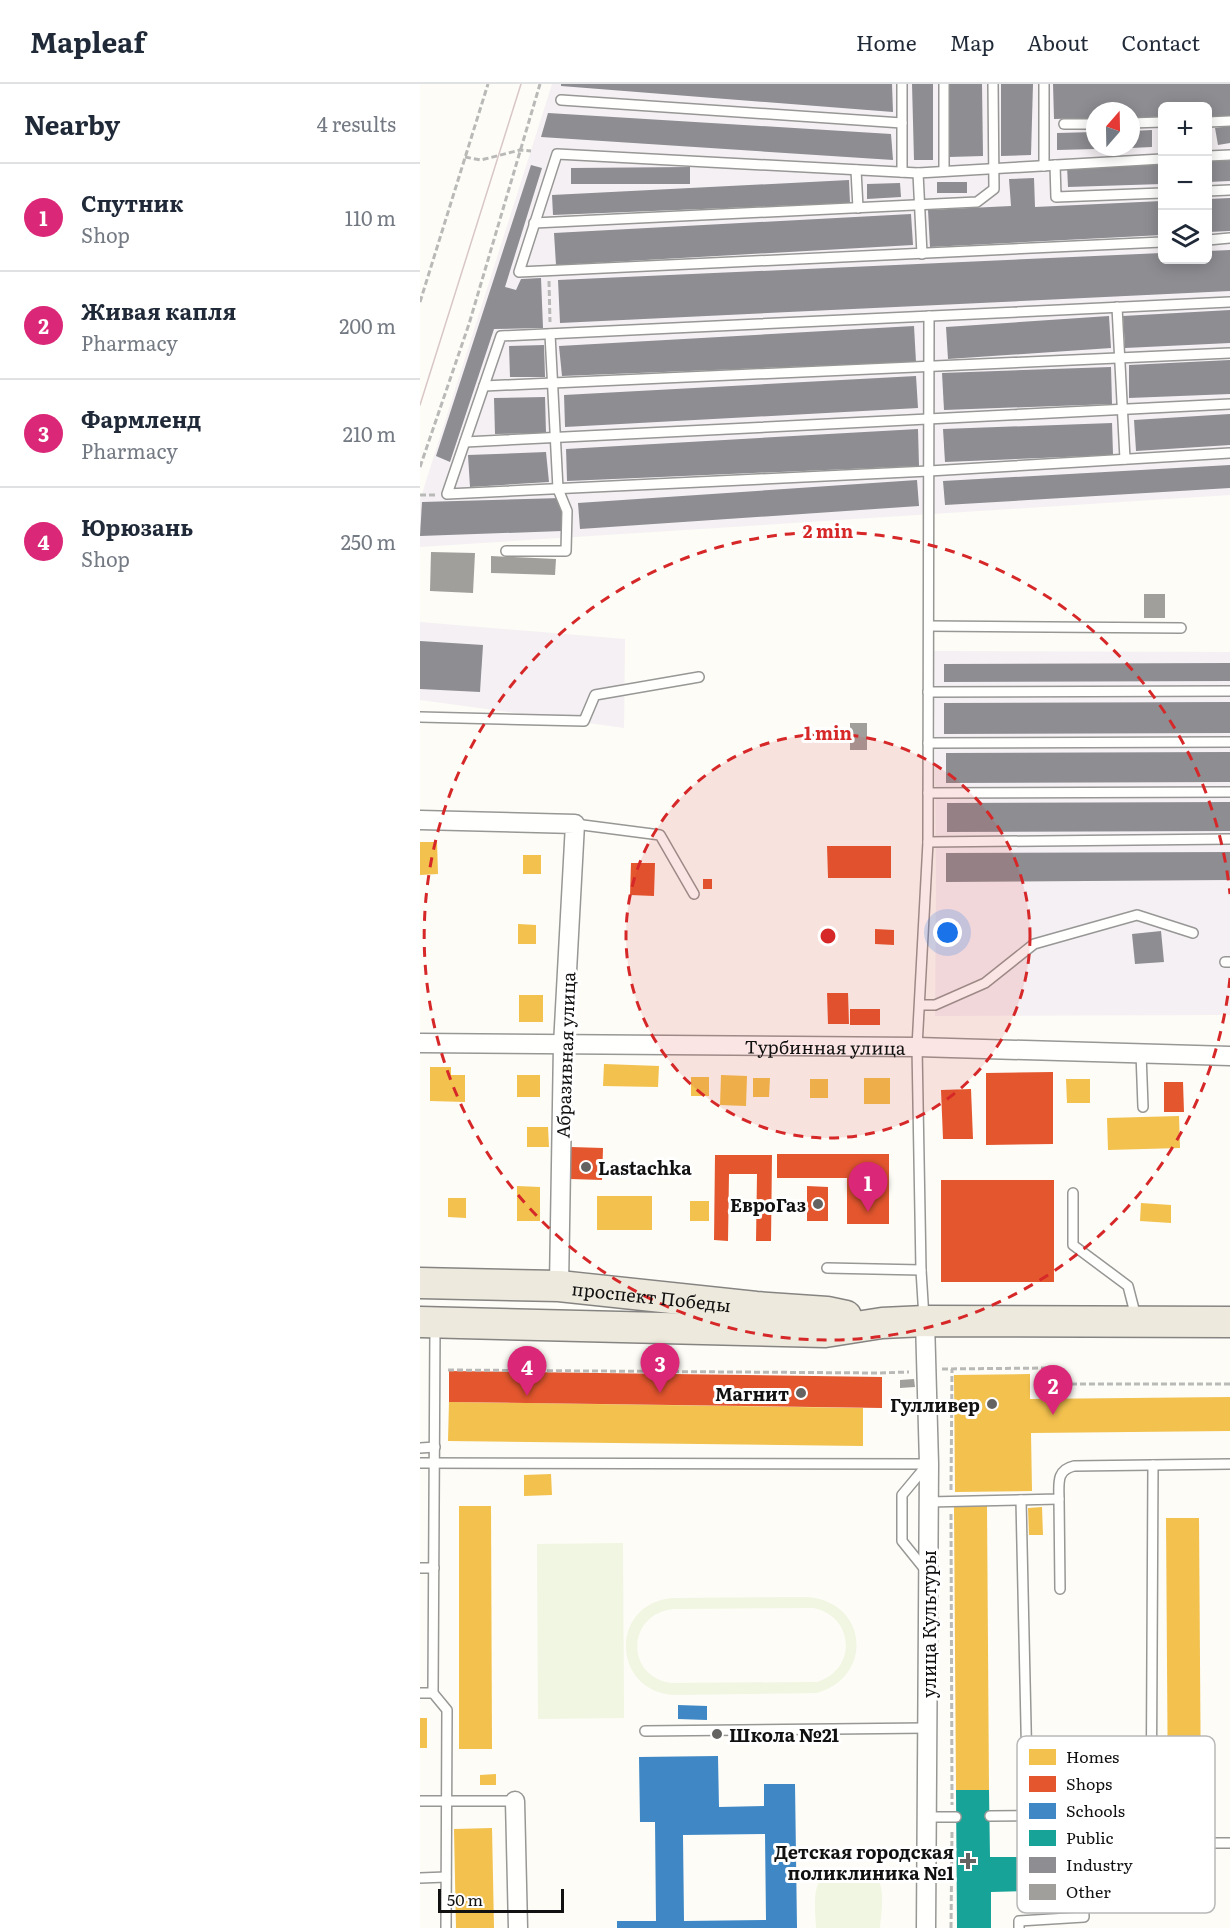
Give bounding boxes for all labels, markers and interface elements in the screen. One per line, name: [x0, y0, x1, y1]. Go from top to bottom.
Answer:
text: Mapleaf: [30, 20, 145, 62]
text: Home: [856, 26, 917, 57]
text: Map: [950, 26, 994, 57]
text: About: [1027, 26, 1089, 57]
text: Contact: [1122, 26, 1200, 57]
north arrow: [1086, 102, 1140, 156]
map controls: [1158, 102, 1212, 264]
button: +: [1158, 102, 1212, 156]
text: Nearby: [24, 104, 120, 143]
text: 4 results: [317, 108, 396, 138]
button: −: [1158, 156, 1212, 210]
text: Спутник: [81, 186, 183, 219]
text: 1: [39, 202, 48, 232]
text: 110 m: [345, 202, 396, 232]
button: layers: [1158, 210, 1212, 264]
text: Shop: [81, 219, 130, 249]
text: Живая капля: [81, 294, 236, 327]
text: 2: [38, 310, 49, 340]
text: 200 m: [339, 310, 396, 340]
text: Pharmacy: [81, 327, 178, 357]
text: Фармленд: [81, 402, 201, 435]
text: 3: [38, 418, 49, 448]
text: 210 m: [343, 418, 396, 448]
text: Pharmacy: [81, 435, 178, 465]
text: Юрюзань: [81, 510, 193, 543]
text: 2 min: [803, 517, 854, 544]
text: 4: [37, 526, 50, 556]
text: 250 m: [341, 526, 396, 556]
text: Shop: [81, 543, 130, 573]
text: 1 min: [804, 719, 853, 746]
your location: [933, 918, 962, 947]
centre of rings: [818, 926, 838, 946]
street label: Абразивная улица: [549, 971, 581, 1139]
street label: Турбинная улица: [744, 1032, 906, 1060]
place label: Lastachka: [598, 1154, 692, 1181]
marker: Lastachka: [579, 1160, 593, 1174]
pin: 1: [848, 1162, 888, 1212]
place label: ЕвроГаз: [730, 1191, 806, 1218]
marker: ЕвроГаз: [811, 1197, 825, 1211]
street label: проспект Победы: [570, 1274, 732, 1318]
pin: 3: [640, 1344, 680, 1393]
pin: 4: [508, 1346, 546, 1396]
pin: 2: [1034, 1366, 1072, 1415]
place label: Магнит: [715, 1380, 789, 1407]
marker: Магнит: [794, 1386, 808, 1400]
place label: Гулливер: [890, 1391, 980, 1418]
marker: Гулливер: [985, 1397, 999, 1411]
street label: улица Культуры: [915, 1550, 942, 1698]
place label: Школа №21: [729, 1721, 840, 1748]
marker: Школа №21: [710, 1727, 724, 1741]
legend: [1017, 1736, 1215, 1913]
text: Homes: [1066, 1744, 1119, 1768]
text: Shops: [1066, 1771, 1112, 1795]
text: Schools: [1066, 1798, 1125, 1822]
text: Public: [1066, 1825, 1114, 1849]
place label: Детская городская поликлиника №1: [774, 1838, 955, 1886]
marker: Детская городская поликлиника №1: [959, 1852, 977, 1870]
text: Industry: [1066, 1852, 1134, 1876]
text: Other: [1066, 1879, 1111, 1903]
scale bar: [438, 1886, 564, 1914]
text: 50 m: [447, 1887, 483, 1911]

